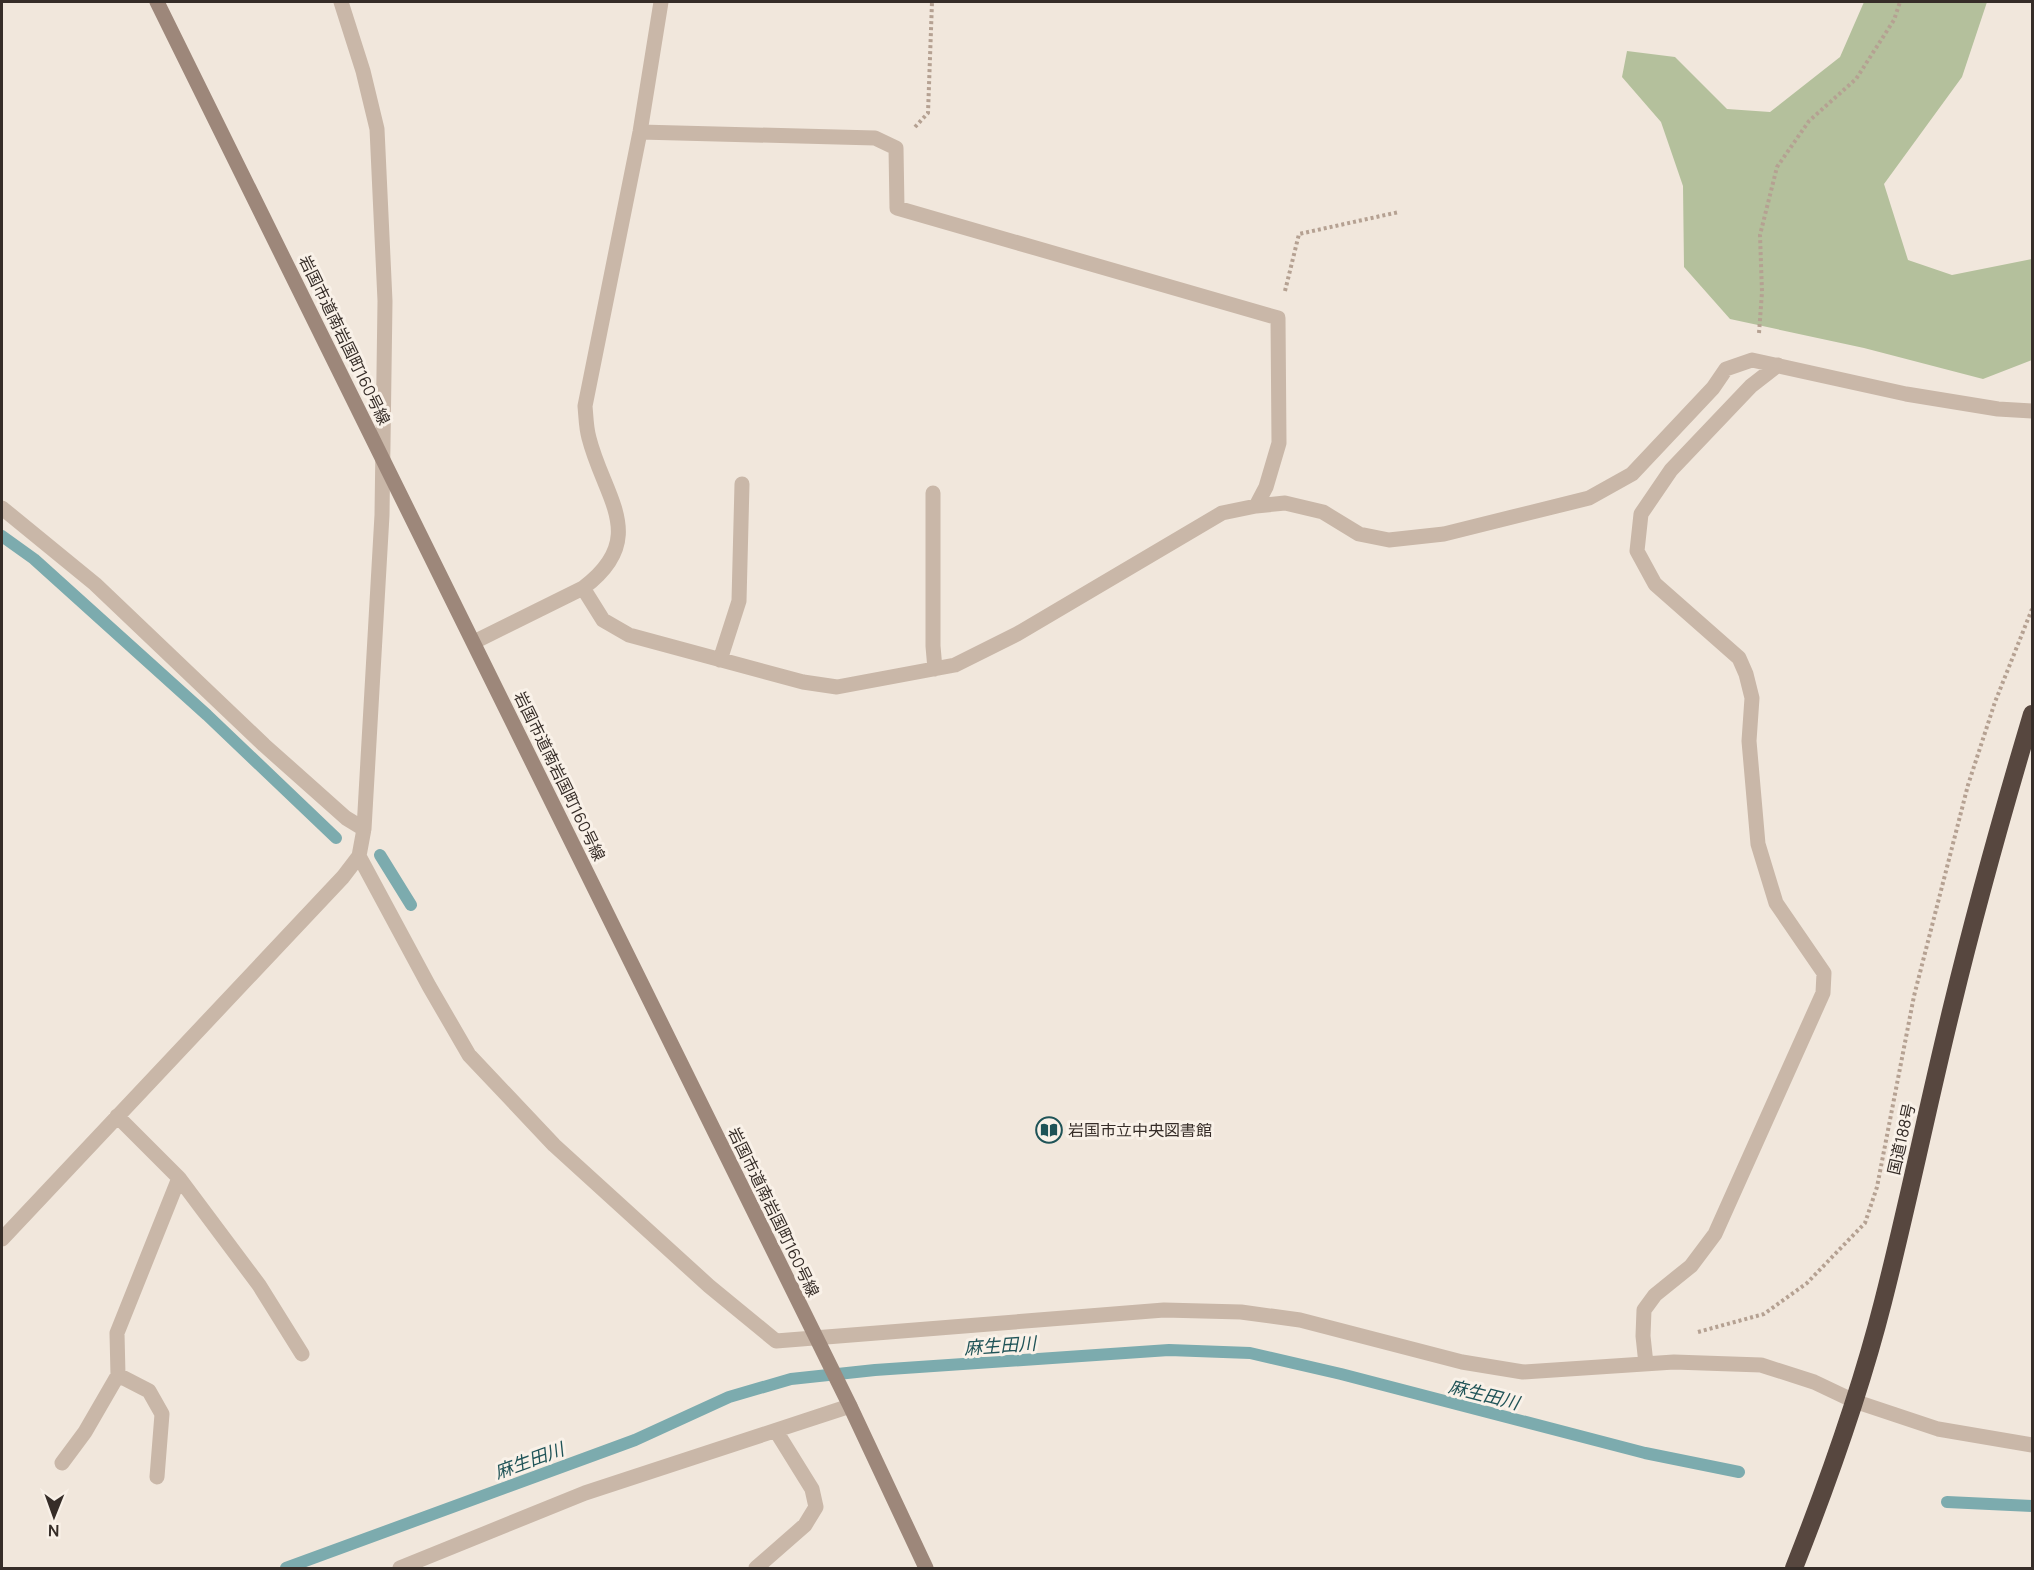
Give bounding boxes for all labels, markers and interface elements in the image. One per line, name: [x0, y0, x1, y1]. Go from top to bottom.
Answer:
street label: 岩国市道南岩国町160号線: [294, 252, 396, 428]
street label: 岩国市道南岩国町160号線: [509, 688, 611, 864]
street label: 国道188号: [1882, 1101, 1920, 1177]
library icon: 岩国市立中央図書館: [1034, 1115, 1064, 1145]
place label: 岩国市立中央図書館: [1068, 1119, 1212, 1141]
street label: 岩国市道南岩国町160号線: [723, 1124, 825, 1300]
water label: 麻生田川: [963, 1330, 1039, 1359]
water label: 麻生田川: [1446, 1374, 1524, 1415]
water label: 麻生田川: [491, 1436, 569, 1484]
north arrow: [24, 1486, 84, 1546]
text: N: [48, 1520, 60, 1542]

